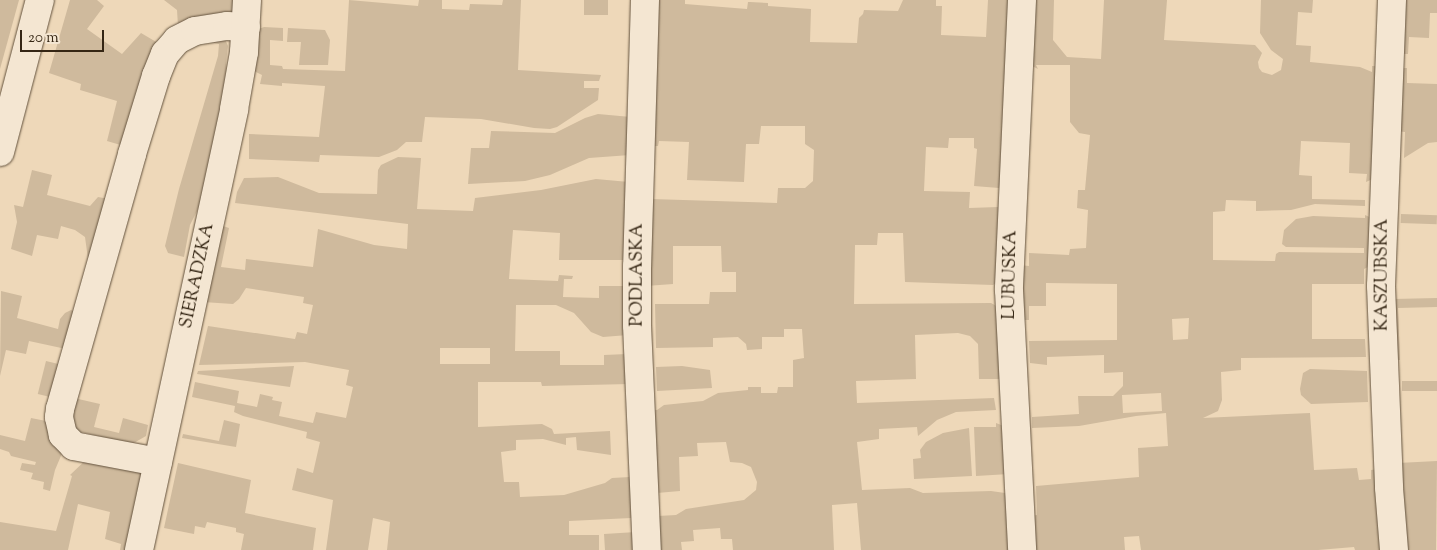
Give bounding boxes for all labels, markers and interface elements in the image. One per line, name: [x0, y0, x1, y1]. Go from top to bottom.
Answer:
scale bar: [22, 20, 106, 52]
text: 20 m: [28, 28, 59, 49]
street label: KASZUBSKA: [1372, 219, 1394, 331]
street label: SIERADZKA: [176, 221, 220, 331]
street label: PODLASKA: [627, 223, 649, 327]
street label: LUBUSKA: [999, 230, 1023, 320]

